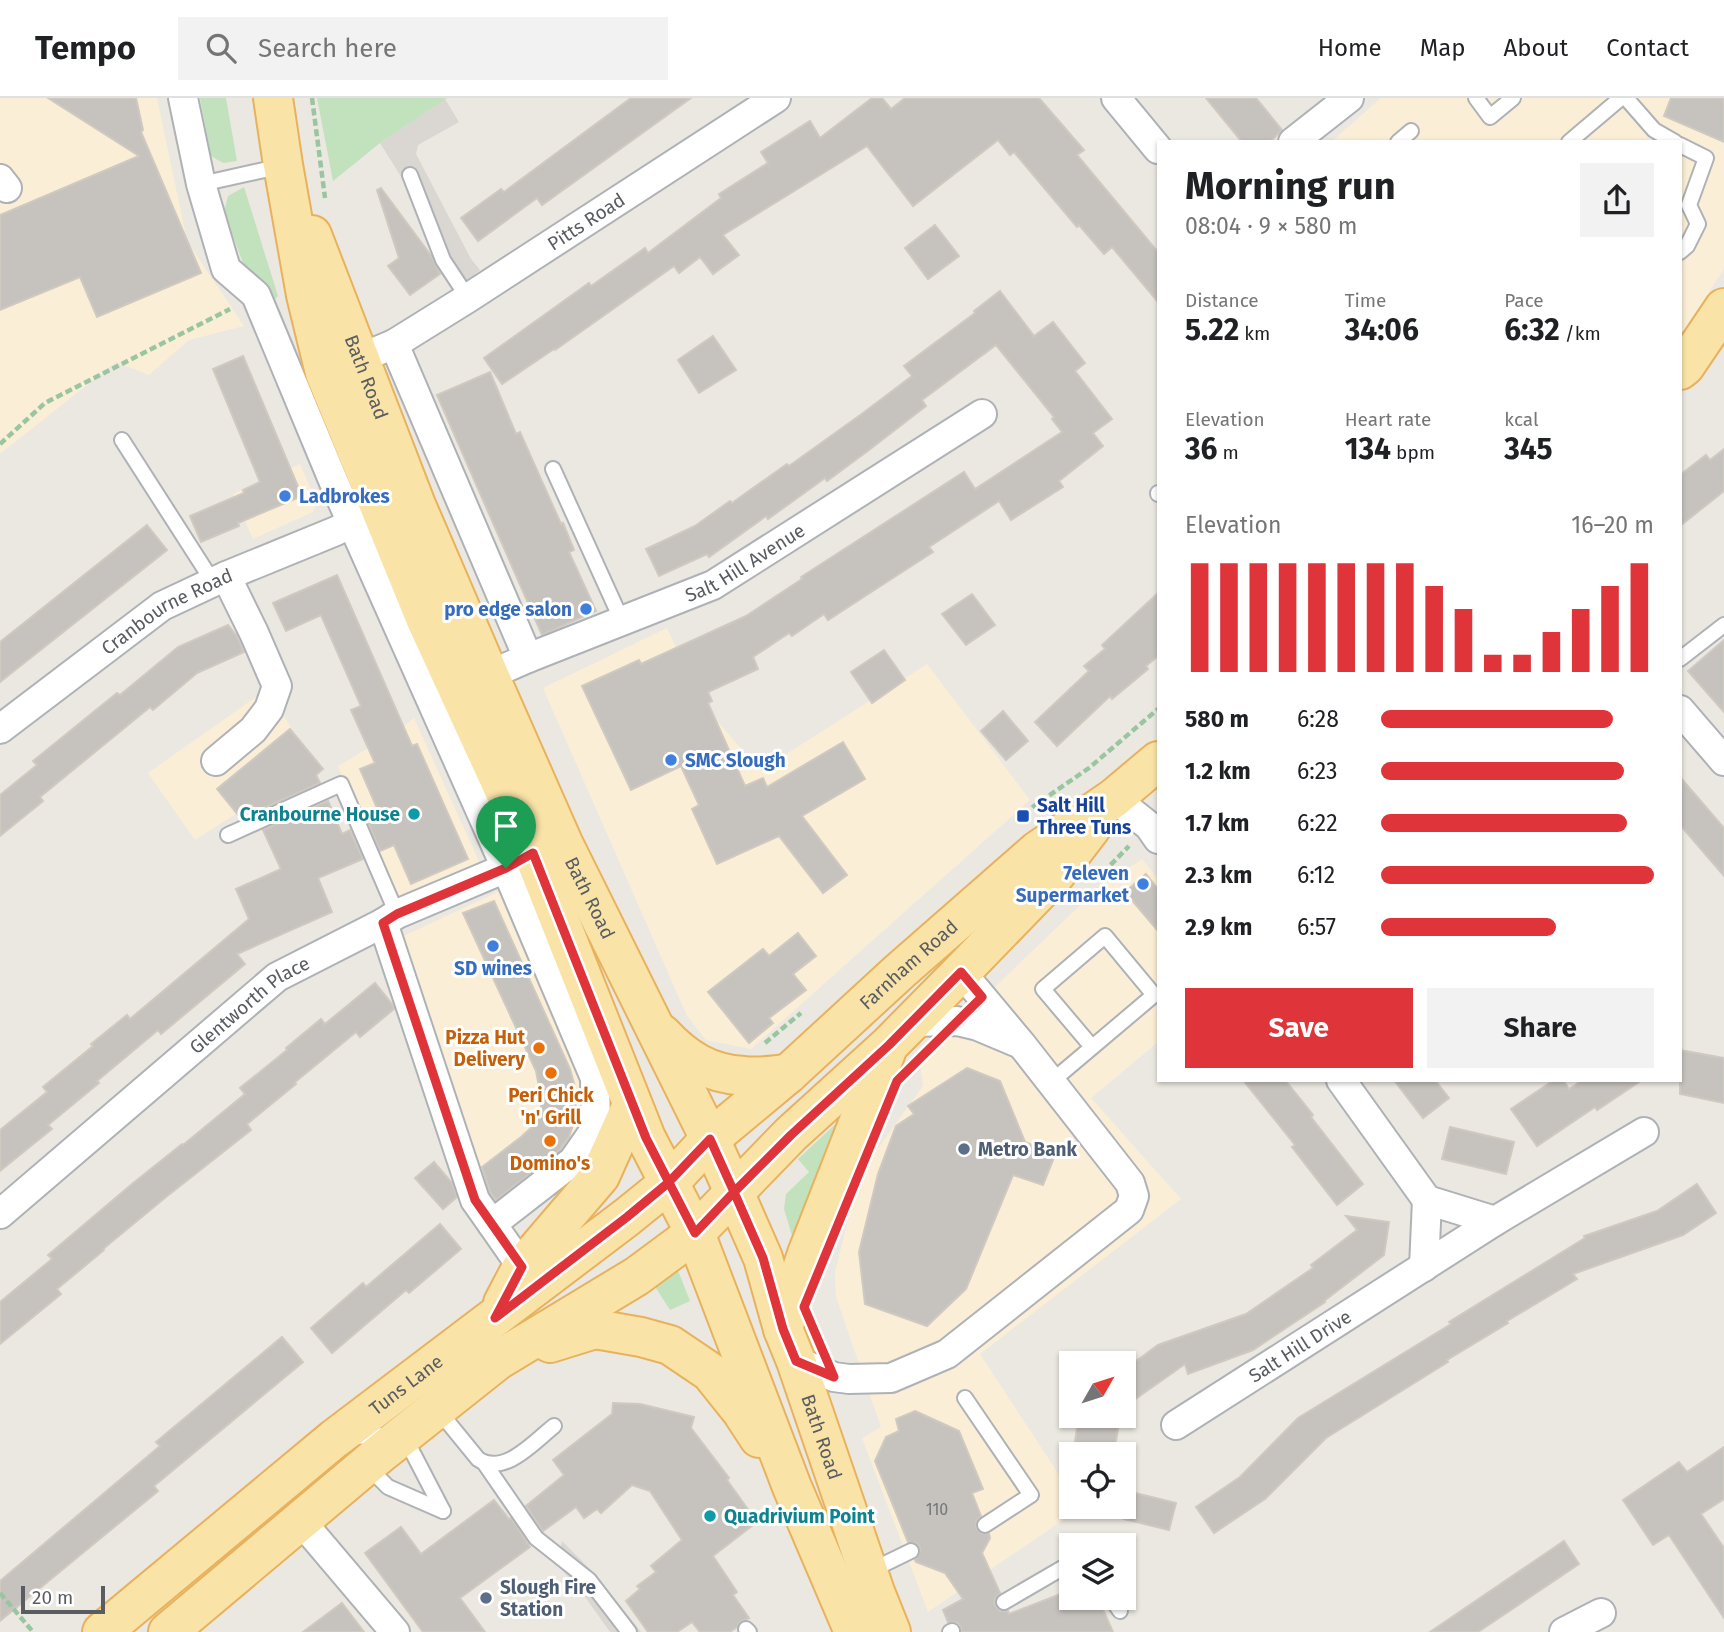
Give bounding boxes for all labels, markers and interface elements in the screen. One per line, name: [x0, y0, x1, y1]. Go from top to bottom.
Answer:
search box: [178, 17, 668, 80]
text: Tempo: [35, 28, 136, 68]
icon: search: [202, 29, 240, 67]
text: Search here: [258, 33, 397, 64]
text: Home: [1318, 34, 1382, 62]
text: Map: [1420, 34, 1466, 62]
text: About: [1504, 34, 1568, 62]
text: Contact: [1606, 34, 1689, 62]
text: Morning run: [1185, 163, 1396, 209]
button: share: [1580, 163, 1654, 237]
street label: Pitts Road: [543, 188, 629, 255]
text: 08:04 · 9 × 580 m: [1185, 212, 1357, 240]
text: Distance: [1185, 289, 1259, 312]
text: Time: [1345, 289, 1386, 312]
text: Pace: [1504, 289, 1544, 312]
text: 5.22: [1185, 312, 1239, 348]
text: 34:06: [1345, 312, 1419, 348]
text: 6:32: [1504, 312, 1560, 348]
text: km: [1239, 322, 1270, 345]
text: /km: [1560, 322, 1601, 345]
street label: Bath Road: [340, 331, 393, 422]
text: Elevation: [1185, 408, 1265, 431]
text: Heart rate: [1345, 408, 1431, 431]
text: kcal: [1504, 408, 1539, 431]
text: 36: [1185, 431, 1218, 467]
text: 134: [1345, 431, 1391, 467]
text: 345: [1504, 431, 1553, 467]
text: m: [1218, 441, 1239, 464]
text: bpm: [1391, 441, 1435, 464]
place label: Ladbrokes: [299, 485, 390, 508]
marker: Ladbrokes: [277, 488, 293, 504]
text: Elevation: [1185, 511, 1281, 539]
text: 16–20 m: [1571, 511, 1654, 539]
street label: Salt Hill Avenue: [682, 518, 809, 606]
street label: Cranbourne Road: [97, 563, 236, 659]
place label: pro edge salon: [444, 598, 572, 621]
marker: pro edge salon: [578, 601, 594, 617]
text: 580 m: [1185, 705, 1249, 733]
text: 6:28: [1297, 705, 1339, 733]
place label: SMC Slough: [685, 749, 786, 772]
marker: SMC Slough: [663, 752, 679, 768]
text: 1.2 km: [1185, 757, 1251, 785]
text: 6:23: [1297, 757, 1338, 785]
place label: Salt Hill Three Tuns: [1037, 794, 1131, 839]
pin: [476, 796, 536, 868]
place label: Cranbourne House: [240, 803, 400, 826]
marker: Cranbourne House: [406, 806, 422, 822]
icon: arrive: [487, 807, 525, 845]
marker: Salt Hill Three Tuns: [1015, 808, 1031, 824]
text: 1.7 km: [1185, 809, 1250, 837]
text: 6:22: [1297, 809, 1338, 837]
street label: Bath Road: [560, 853, 620, 943]
text: 2.3 km: [1185, 861, 1252, 889]
text: 6:12: [1297, 861, 1335, 889]
place label: 7eleven Supermarket: [1016, 862, 1130, 907]
marker: 7eleven Supermarket: [1135, 876, 1151, 892]
text: 2.9 km: [1185, 913, 1252, 941]
text: 6:57: [1297, 913, 1336, 941]
street label: Farnham Road: [855, 915, 962, 1014]
marker: SD wines: [485, 938, 501, 954]
street label: Glentworth Place: [184, 951, 313, 1058]
place label: SD wines: [454, 957, 532, 980]
button: Save: [1185, 988, 1413, 1068]
button: Share: [1427, 988, 1654, 1068]
place label: Pizza Hut Delivery: [445, 1026, 526, 1071]
marker: Pizza Hut Delivery: [531, 1040, 547, 1056]
marker: Peri Chick 'n' Grill: [543, 1065, 559, 1081]
place label: Peri Chick 'n' Grill: [508, 1084, 594, 1129]
marker: Domino's: [542, 1133, 558, 1149]
place label: Metro Bank: [978, 1138, 1078, 1161]
marker: Metro Bank: [956, 1141, 972, 1157]
place label: Domino's: [510, 1152, 590, 1175]
street label: Salt Hill Drive: [1244, 1305, 1355, 1387]
street label: Tuns Lane: [365, 1349, 447, 1420]
north arrow: [1059, 1351, 1136, 1428]
map controls: [1059, 1351, 1136, 1610]
street label: Bath Road: [797, 1391, 847, 1482]
button: locate: [1059, 1442, 1136, 1519]
house number: 110: [926, 1500, 948, 1519]
place label: Quadrivium Point: [724, 1505, 876, 1528]
marker: Quadrivium Point: [702, 1508, 718, 1524]
button: layers: [1059, 1533, 1136, 1610]
place label: Slough Fire Station: [500, 1576, 596, 1621]
scale bar: [21, 1583, 105, 1615]
text: 20 m: [32, 1586, 73, 1609]
marker: Slough Fire Station: [478, 1590, 494, 1606]

